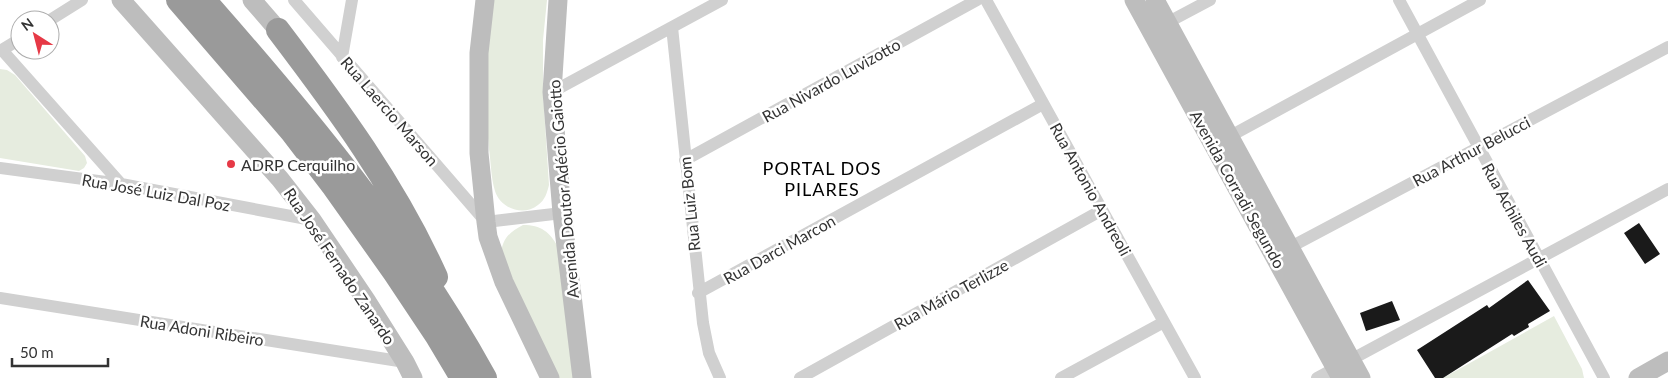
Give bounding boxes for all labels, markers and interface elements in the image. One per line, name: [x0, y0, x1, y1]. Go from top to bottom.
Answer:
north arrow: [10, 10, 60, 60]
text: N: [18, 14, 36, 34]
street label: Rua Nivardo Luvizotto: [759, 34, 903, 126]
street label: Rua Laercio Marson: [337, 52, 443, 170]
street label: Avenida Doutor Adécio Gaiotto: [544, 79, 582, 299]
street label: Avenida Corradi Segundo: [1187, 107, 1289, 271]
street label: Rua Arthur Belucci: [1409, 112, 1533, 190]
street label: Rua Antonio Andreoli: [1047, 119, 1135, 259]
place label: ADRP Cerquilho: [241, 155, 355, 174]
street label: Rua Luiz Bom: [675, 156, 703, 252]
district label: PORTAL DOS PILARES: [763, 157, 881, 200]
marker: ADRP Cerquilho: [225, 158, 237, 170]
street label: Rua Achiles Audi: [1479, 160, 1551, 270]
street label: Rua José Luiz Dal Poz: [80, 170, 232, 214]
street label: Rua José Fernado Zanardo: [280, 184, 400, 348]
street label: Rua Darci Marcon: [720, 210, 838, 288]
street label: Rua Mário Terlizze: [891, 255, 1011, 333]
street label: Rua Adoni Ribeiro: [139, 311, 265, 349]
scale bar: [12, 336, 109, 368]
text: 50 m: [20, 343, 54, 361]

